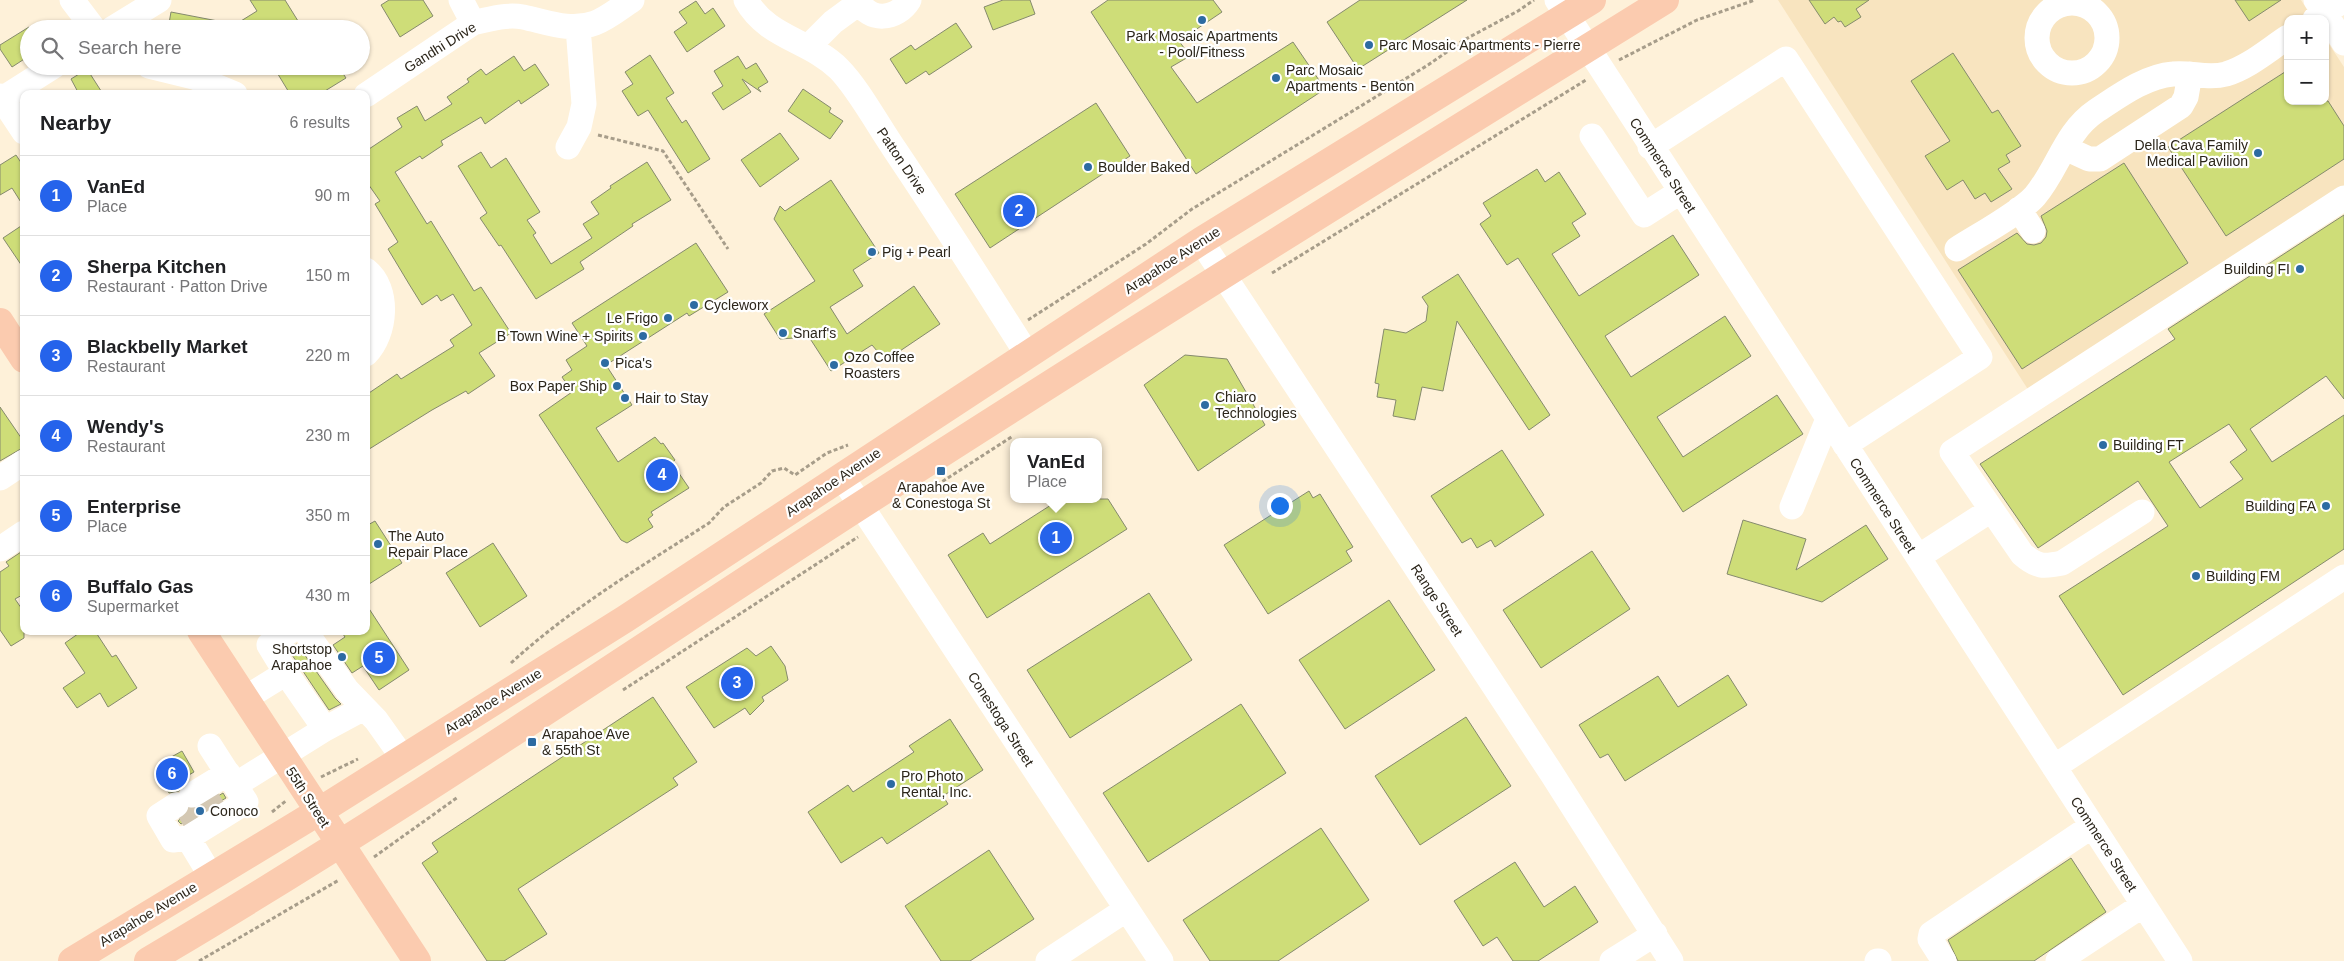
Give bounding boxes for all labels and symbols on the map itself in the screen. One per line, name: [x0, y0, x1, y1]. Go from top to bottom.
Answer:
marker: Park Mosaic Apartments - Pool/Fitness: [1196, 14, 1208, 26]
street label: Gandhi Drive: [401, 18, 479, 75]
place label: Park Mosaic Apartments - Pool/Fitness: [1126, 28, 1278, 60]
place label: Parc Mosaic Apartments - Pierre: [1379, 37, 1581, 53]
marker: Parc Mosaic Apartments - Pierre: [1363, 39, 1375, 51]
place label: Parc Mosaic Apartments - Benton: [1286, 62, 1414, 94]
marker: Parc Mosaic Apartments - Benton: [1270, 72, 1282, 84]
street label: Commerce Street: [1626, 115, 1700, 215]
street label: Patton Drive: [874, 125, 930, 198]
place label: Della Cava Family Medical Pavilion: [2134, 137, 2248, 169]
marker: Della Cava Family Medical Pavilion: [2252, 147, 2264, 159]
place label: Boulder Baked: [1098, 159, 1190, 175]
marker: Boulder Baked: [1082, 161, 1094, 173]
pin: 2: [1003, 192, 1035, 230]
street label: Arapahoe Avenue: [1121, 223, 1223, 297]
place label: Pig + Pearl: [882, 244, 951, 260]
marker: Pig + Pearl: [866, 246, 878, 258]
place label: Building FI: [2224, 261, 2290, 277]
marker: Building FI: [2294, 263, 2306, 275]
place label: Cycleworx: [704, 297, 769, 313]
marker: Cycleworx: [688, 299, 700, 311]
place label: Le Frigo: [607, 310, 658, 326]
marker: Le Frigo: [662, 312, 674, 324]
place label: Snarf's: [793, 325, 836, 341]
marker: Snarf's: [777, 327, 789, 339]
place label: B Town Wine + Spirits: [497, 328, 633, 344]
marker: B Town Wine + Spirits: [637, 330, 649, 342]
place label: Ozo Coffee Roasters: [844, 349, 915, 381]
place label: Pica's: [615, 355, 652, 371]
marker: Pica's: [599, 357, 611, 369]
marker: Ozo Coffee Roasters: [828, 359, 840, 371]
place label: Box Paper Ship: [510, 378, 607, 394]
marker: Box Paper Ship: [611, 380, 623, 392]
place label: Chiaro Technologies: [1215, 389, 1297, 421]
place label: Hair to Stay: [635, 390, 708, 406]
marker: Hair to Stay: [619, 392, 631, 404]
marker: Chiaro Technologies: [1199, 399, 1211, 411]
place label: Building FT: [2113, 437, 2184, 453]
marker: Building FT: [2097, 439, 2109, 451]
street label: Arapahoe Avenue: [782, 444, 884, 520]
street label: Commerce Street: [1846, 455, 1920, 555]
pin: 4: [646, 456, 678, 494]
marker: Arapahoe Ave & Conestoga St: [935, 465, 947, 477]
place label: Arapahoe Ave & Conestoga St: [892, 479, 990, 511]
your location: [1267, 493, 1293, 519]
place label: Building FA: [2245, 498, 2317, 514]
marker: Building FA: [2320, 500, 2332, 512]
pin: 1: [1040, 519, 1072, 557]
place label: The Auto Repair Place: [388, 528, 468, 560]
marker: The Auto Repair Place: [372, 538, 384, 550]
street label: Range Street: [1408, 561, 1466, 639]
place label: Building FM: [2206, 568, 2280, 584]
marker: Building FM: [2190, 570, 2202, 582]
pin: 5: [363, 639, 395, 677]
place label: Shortstop Arapahoe: [271, 641, 332, 673]
marker: Shortstop Arapahoe: [336, 651, 348, 663]
pin: 3: [721, 664, 753, 702]
street label: Arapahoe Avenue: [442, 665, 545, 737]
street label: Conestoga Street: [965, 669, 1037, 769]
place label: Arapahoe Ave & 55th St: [542, 726, 630, 758]
marker: Arapahoe Ave & 55th St: [526, 736, 538, 748]
pin: 6: [156, 755, 188, 793]
street label: 55th Street: [283, 764, 333, 830]
place label: Pro Photo Rental, Inc.: [901, 768, 972, 800]
marker: Pro Photo Rental, Inc.: [885, 778, 897, 790]
street label: Commerce Street: [2067, 794, 2141, 894]
place label: Conoco: [210, 803, 258, 819]
marker: Conoco: [194, 805, 206, 817]
street label: Arapahoe Avenue: [96, 878, 200, 949]

